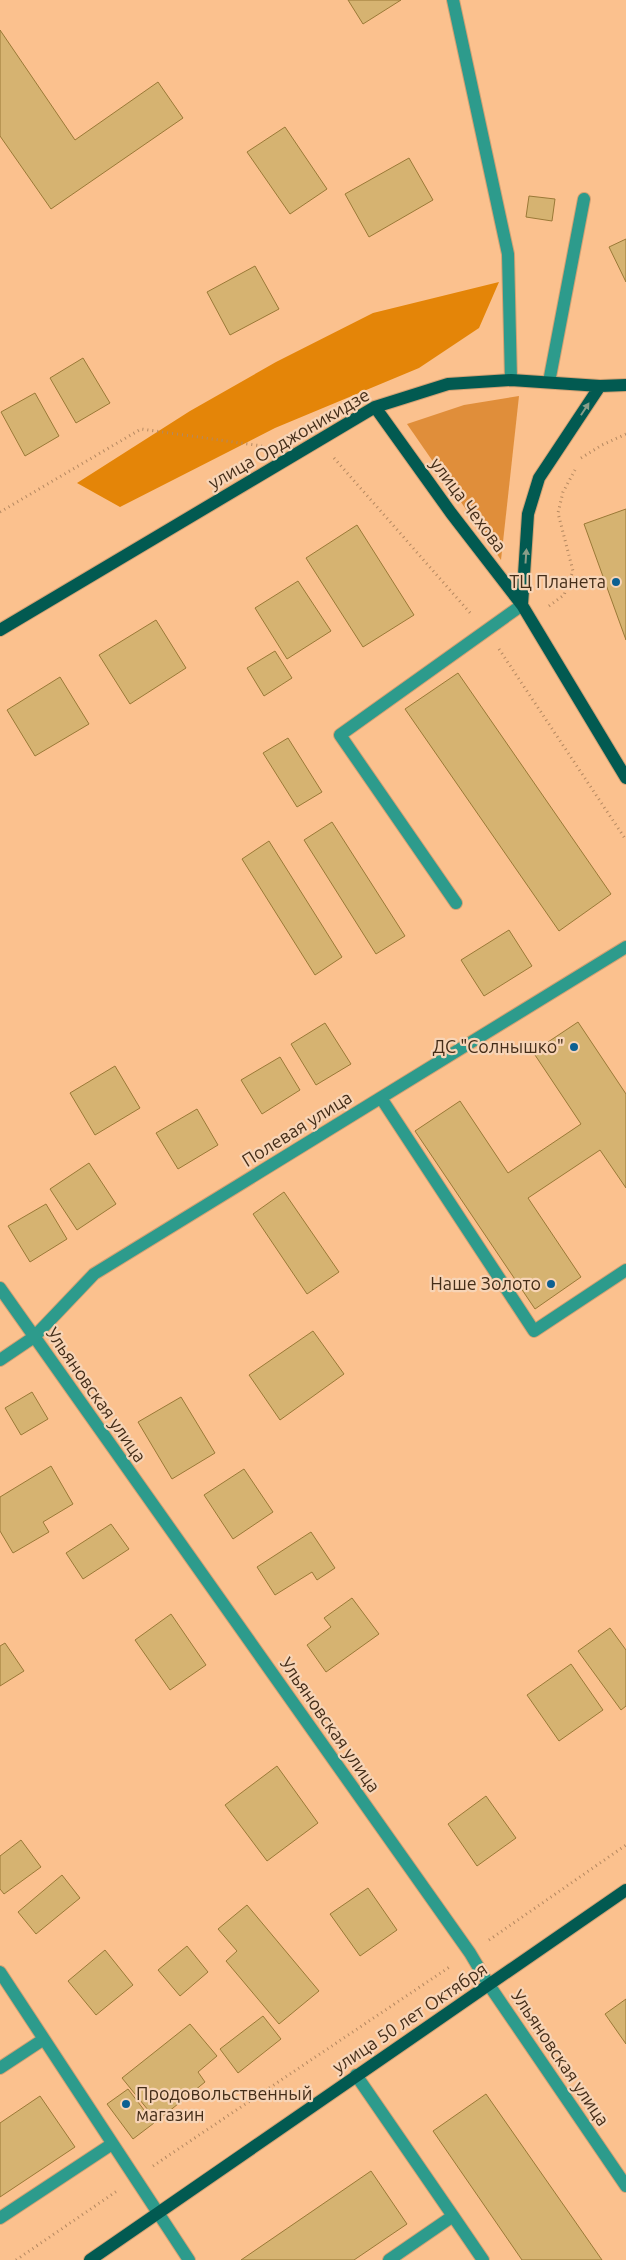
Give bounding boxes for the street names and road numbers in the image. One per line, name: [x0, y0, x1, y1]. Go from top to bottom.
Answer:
street label: улица Орджоникидзе: [204, 384, 373, 492]
street label: улица Чехова: [427, 453, 511, 556]
street label: Полевая улица: [238, 1086, 355, 1170]
street label: Ульяновская улица: [43, 1323, 151, 1466]
street label: Ульяновская улица: [277, 1653, 385, 1796]
street label: улица 50 лет Октября: [328, 1958, 491, 2076]
street label: Ульяновская улица: [508, 1986, 614, 2129]

